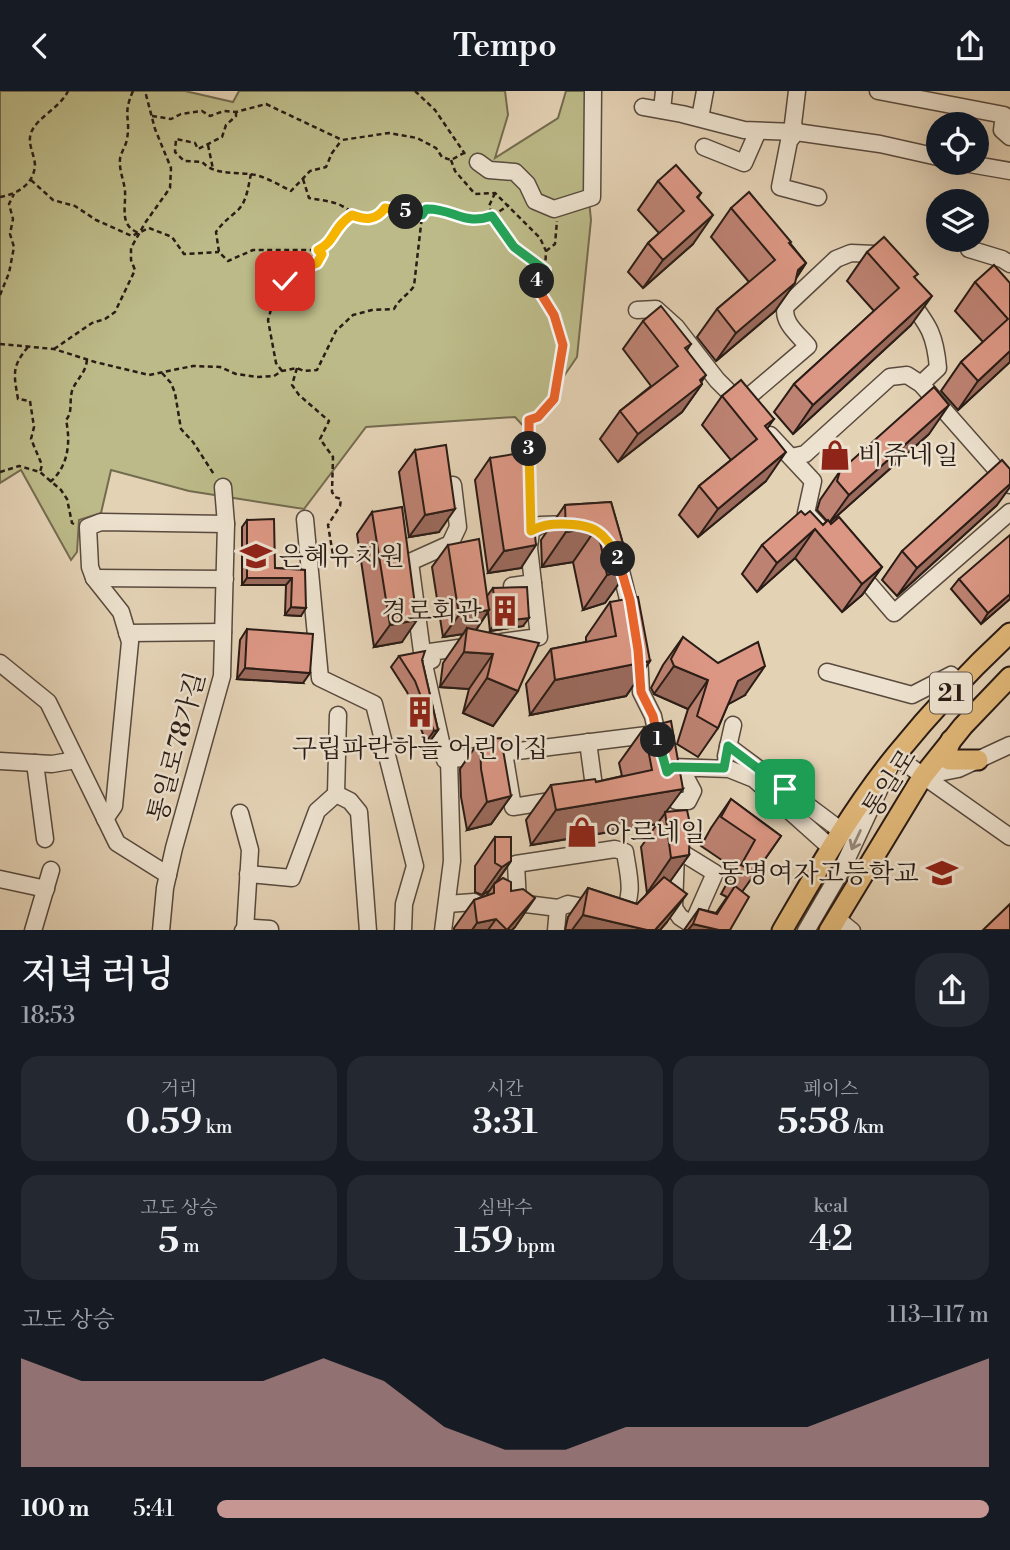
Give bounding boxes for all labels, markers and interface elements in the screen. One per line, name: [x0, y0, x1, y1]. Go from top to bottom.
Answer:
text: Tempo: [453, 26, 557, 66]
icon: back: [21, 27, 59, 65]
icon: share: [951, 27, 989, 65]
map controls: [926, 112, 989, 252]
button: locate: [926, 112, 989, 175]
button: layers: [926, 189, 989, 252]
pin: 5: [388, 195, 424, 229]
text: 5: [400, 199, 411, 223]
pin: [255, 251, 315, 311]
icon: check: [266, 262, 304, 300]
pin: 4: [520, 263, 554, 299]
text: 4: [530, 268, 543, 292]
pin: 3: [512, 431, 546, 467]
text: 3: [523, 436, 534, 460]
shop icon: 비쥬네일: [818, 438, 852, 472]
place label: 비쥬네일: [858, 440, 958, 472]
school or university icon: 은혜유치원: [239, 539, 273, 573]
place label: 은혜유치원: [279, 541, 405, 573]
pin: 2: [600, 541, 636, 577]
text: 2: [612, 546, 623, 570]
building icon: 경로회관: [488, 594, 522, 628]
place label: 경로회관: [382, 596, 482, 628]
street label: 통일로78가길: [142, 669, 212, 826]
road number: 21: [930, 673, 972, 713]
building icon: 구립파란하늘 어린이집: [403, 695, 437, 729]
pin: 1: [640, 723, 676, 757]
text: 1: [653, 727, 662, 751]
place label: 구립파란하늘 어린이집: [292, 733, 548, 765]
street label: 통일로: [856, 743, 924, 824]
pin: [755, 759, 815, 819]
icon: arrive: [766, 770, 804, 808]
shop icon: 아르네일: [565, 815, 599, 849]
place label: 아르네일: [605, 817, 705, 849]
one-way arrow: [849, 829, 862, 850]
school or university icon: 동명여자고등학교: [925, 856, 959, 890]
place label: 동명여자고등학교: [718, 858, 919, 890]
text: 저녁 러닝: [21, 952, 174, 999]
button: share: [915, 953, 989, 1027]
text: 18:53: [21, 1002, 75, 1030]
text: 거리: [161, 1077, 197, 1101]
text: 시간: [487, 1077, 523, 1101]
text: 페이스: [803, 1077, 859, 1101]
text: 0.59: [126, 1101, 202, 1144]
text: 3:31: [472, 1101, 538, 1144]
text: 5:58: [778, 1101, 850, 1144]
text: km: [202, 1115, 232, 1139]
text: /km: [850, 1115, 884, 1139]
text: kcal: [814, 1194, 848, 1218]
text: 고도 상승: [140, 1196, 218, 1220]
text: 심박수: [477, 1196, 533, 1220]
text: 42: [809, 1218, 853, 1261]
text: 5: [158, 1220, 179, 1263]
text: 159: [454, 1220, 513, 1263]
text: m: [179, 1234, 200, 1258]
text: bpm: [513, 1234, 556, 1258]
text: 113–117 m: [888, 1301, 989, 1329]
text: 고도 상승: [21, 1306, 115, 1334]
text: 100 m: [21, 1495, 89, 1523]
text: 5:41: [133, 1495, 174, 1523]

